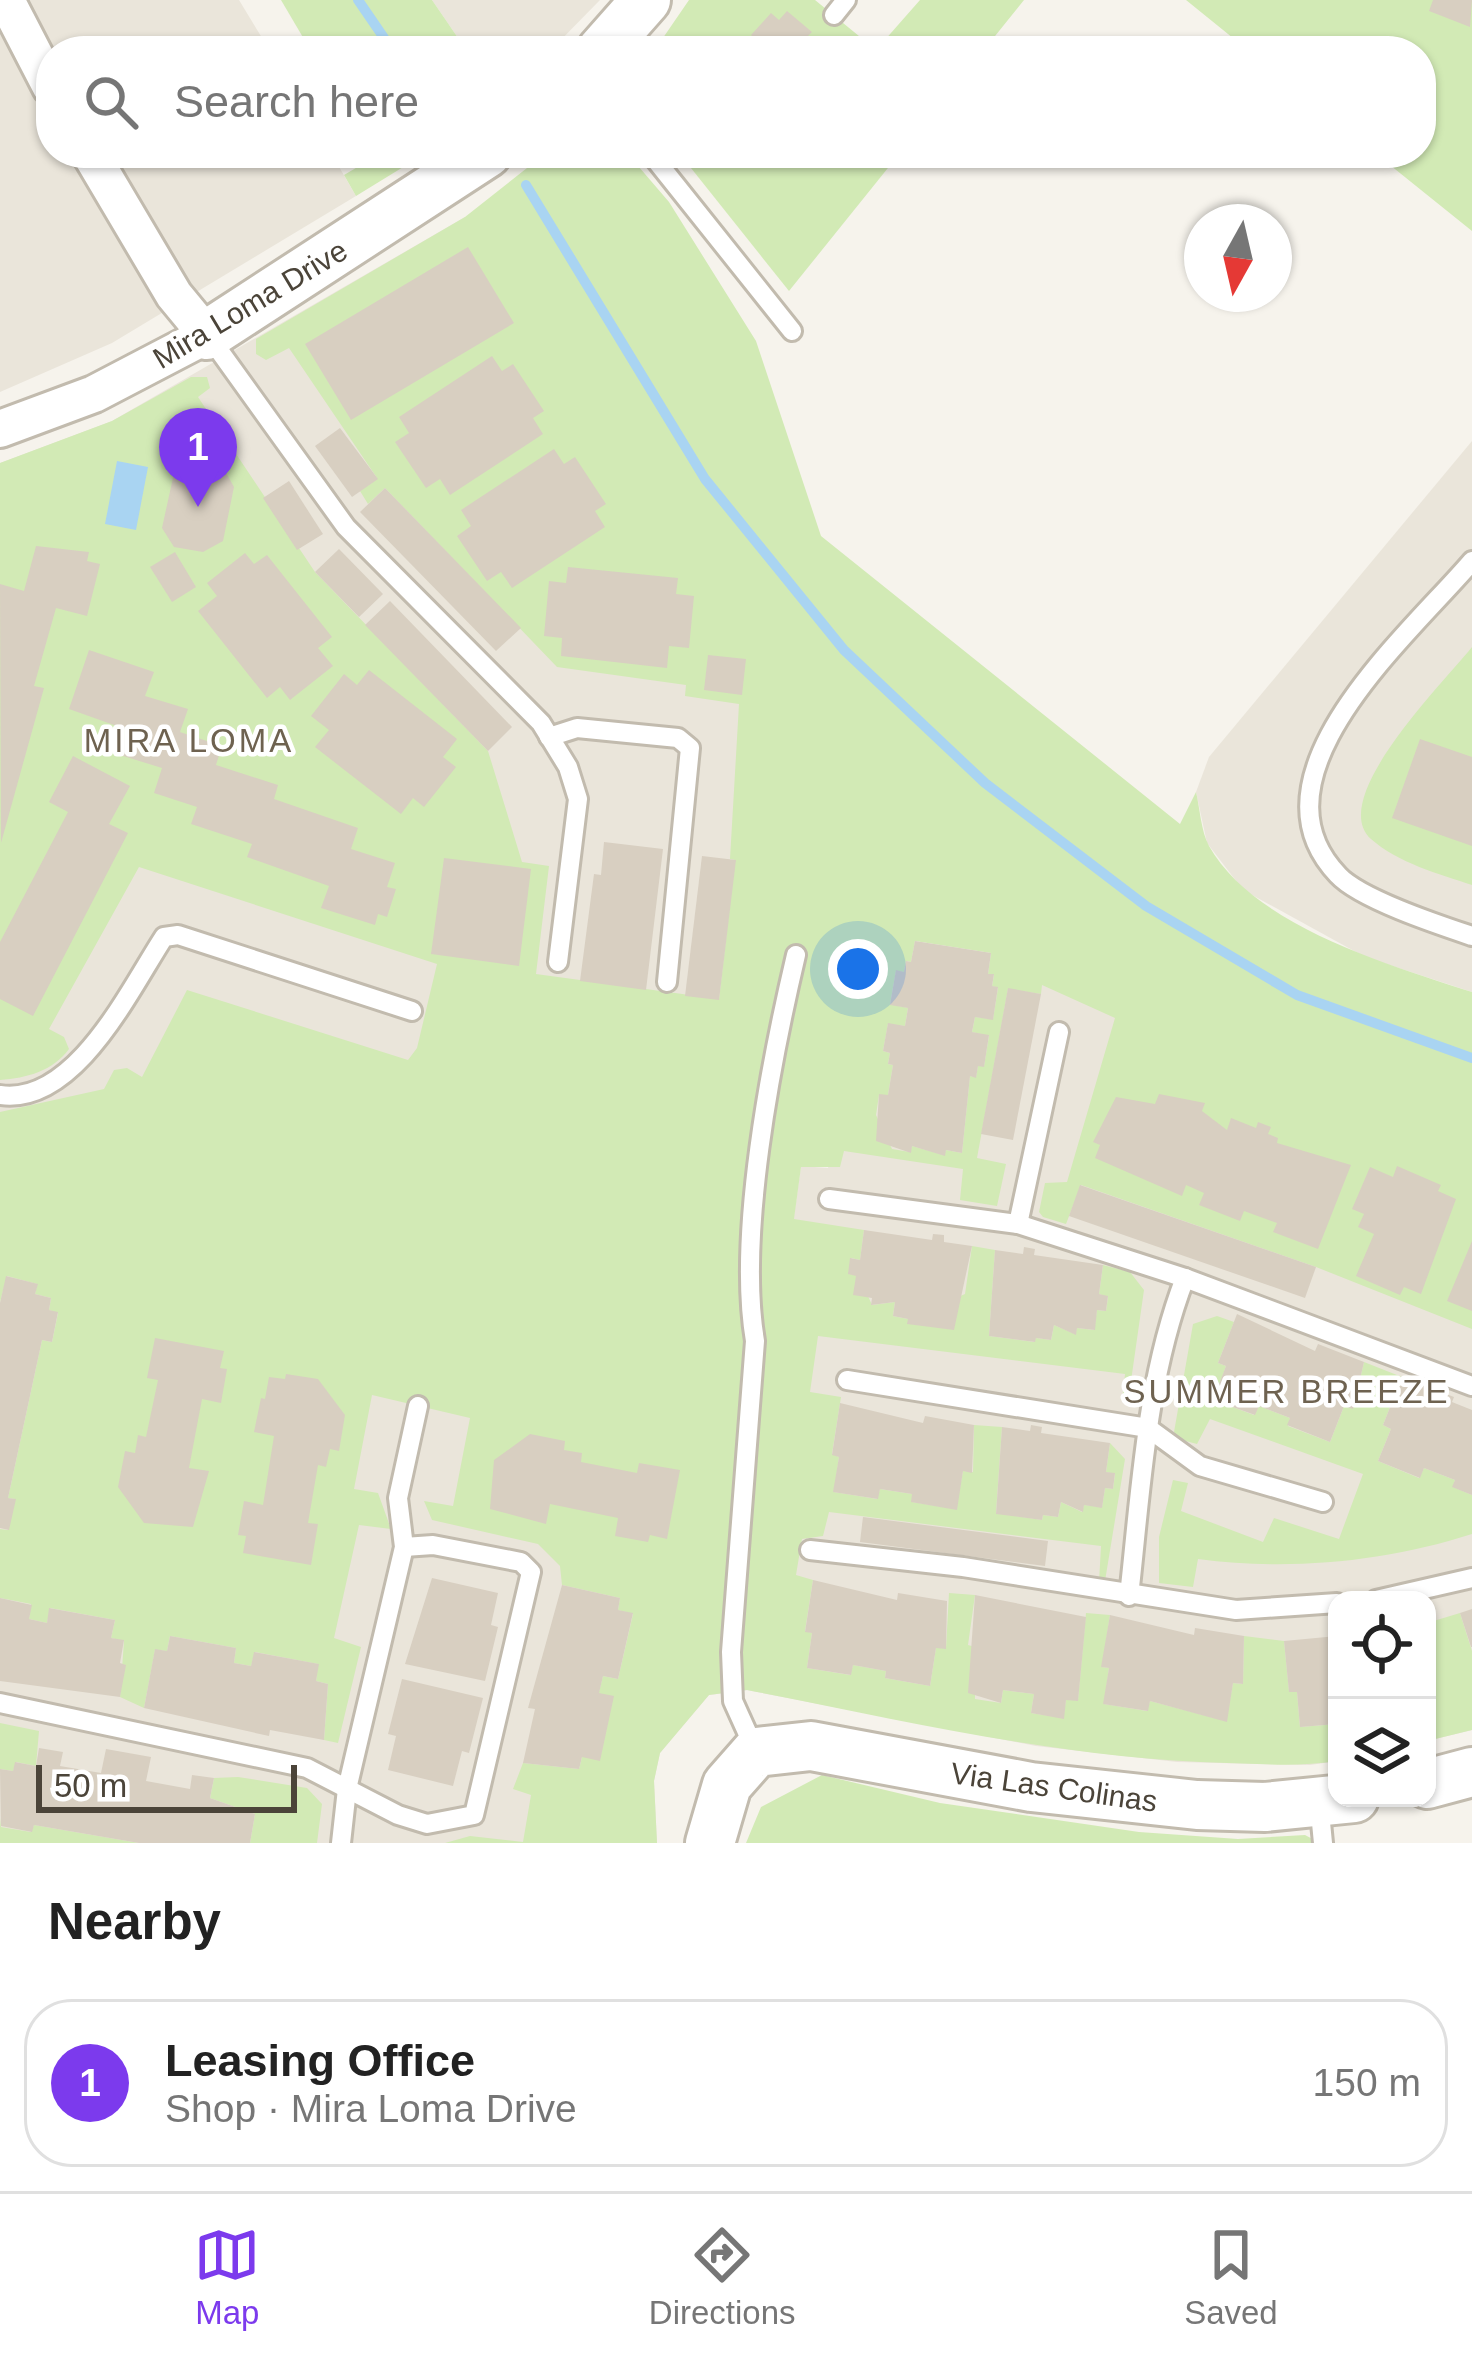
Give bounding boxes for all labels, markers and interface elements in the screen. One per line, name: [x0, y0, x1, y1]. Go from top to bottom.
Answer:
search box: [36, 36, 1436, 168]
icon: search: [78, 69, 144, 135]
text: Search here: [174, 76, 419, 127]
north arrow: [1184, 204, 1292, 312]
street label: Mira Loma Drive: [147, 233, 353, 375]
pin: 1: [159, 408, 237, 507]
district label: MIRA LOMA: [84, 722, 294, 759]
your location: [828, 939, 888, 999]
district label: SUMMER BREEZE: [1124, 1373, 1450, 1410]
map controls: [1328, 1591, 1436, 1807]
button: locate: [1328, 1591, 1436, 1699]
button: layers: [1328, 1699, 1436, 1807]
street label: Via Las Colinas: [949, 1756, 1159, 1818]
scale bar: [36, 1759, 297, 1812]
text: 50 m: [54, 1767, 127, 1804]
text: Nearby: [48, 1893, 221, 1950]
text: Leasing Office: [165, 2035, 475, 2086]
text: 1: [79, 2061, 101, 2104]
text: 150 m: [1313, 2061, 1421, 2104]
text: Shop · Mira Loma Drive: [165, 2087, 577, 2130]
tab: Map: [194, 2222, 260, 2332]
tab: Directions: [649, 2222, 796, 2332]
tab: Saved: [1184, 2222, 1278, 2332]

